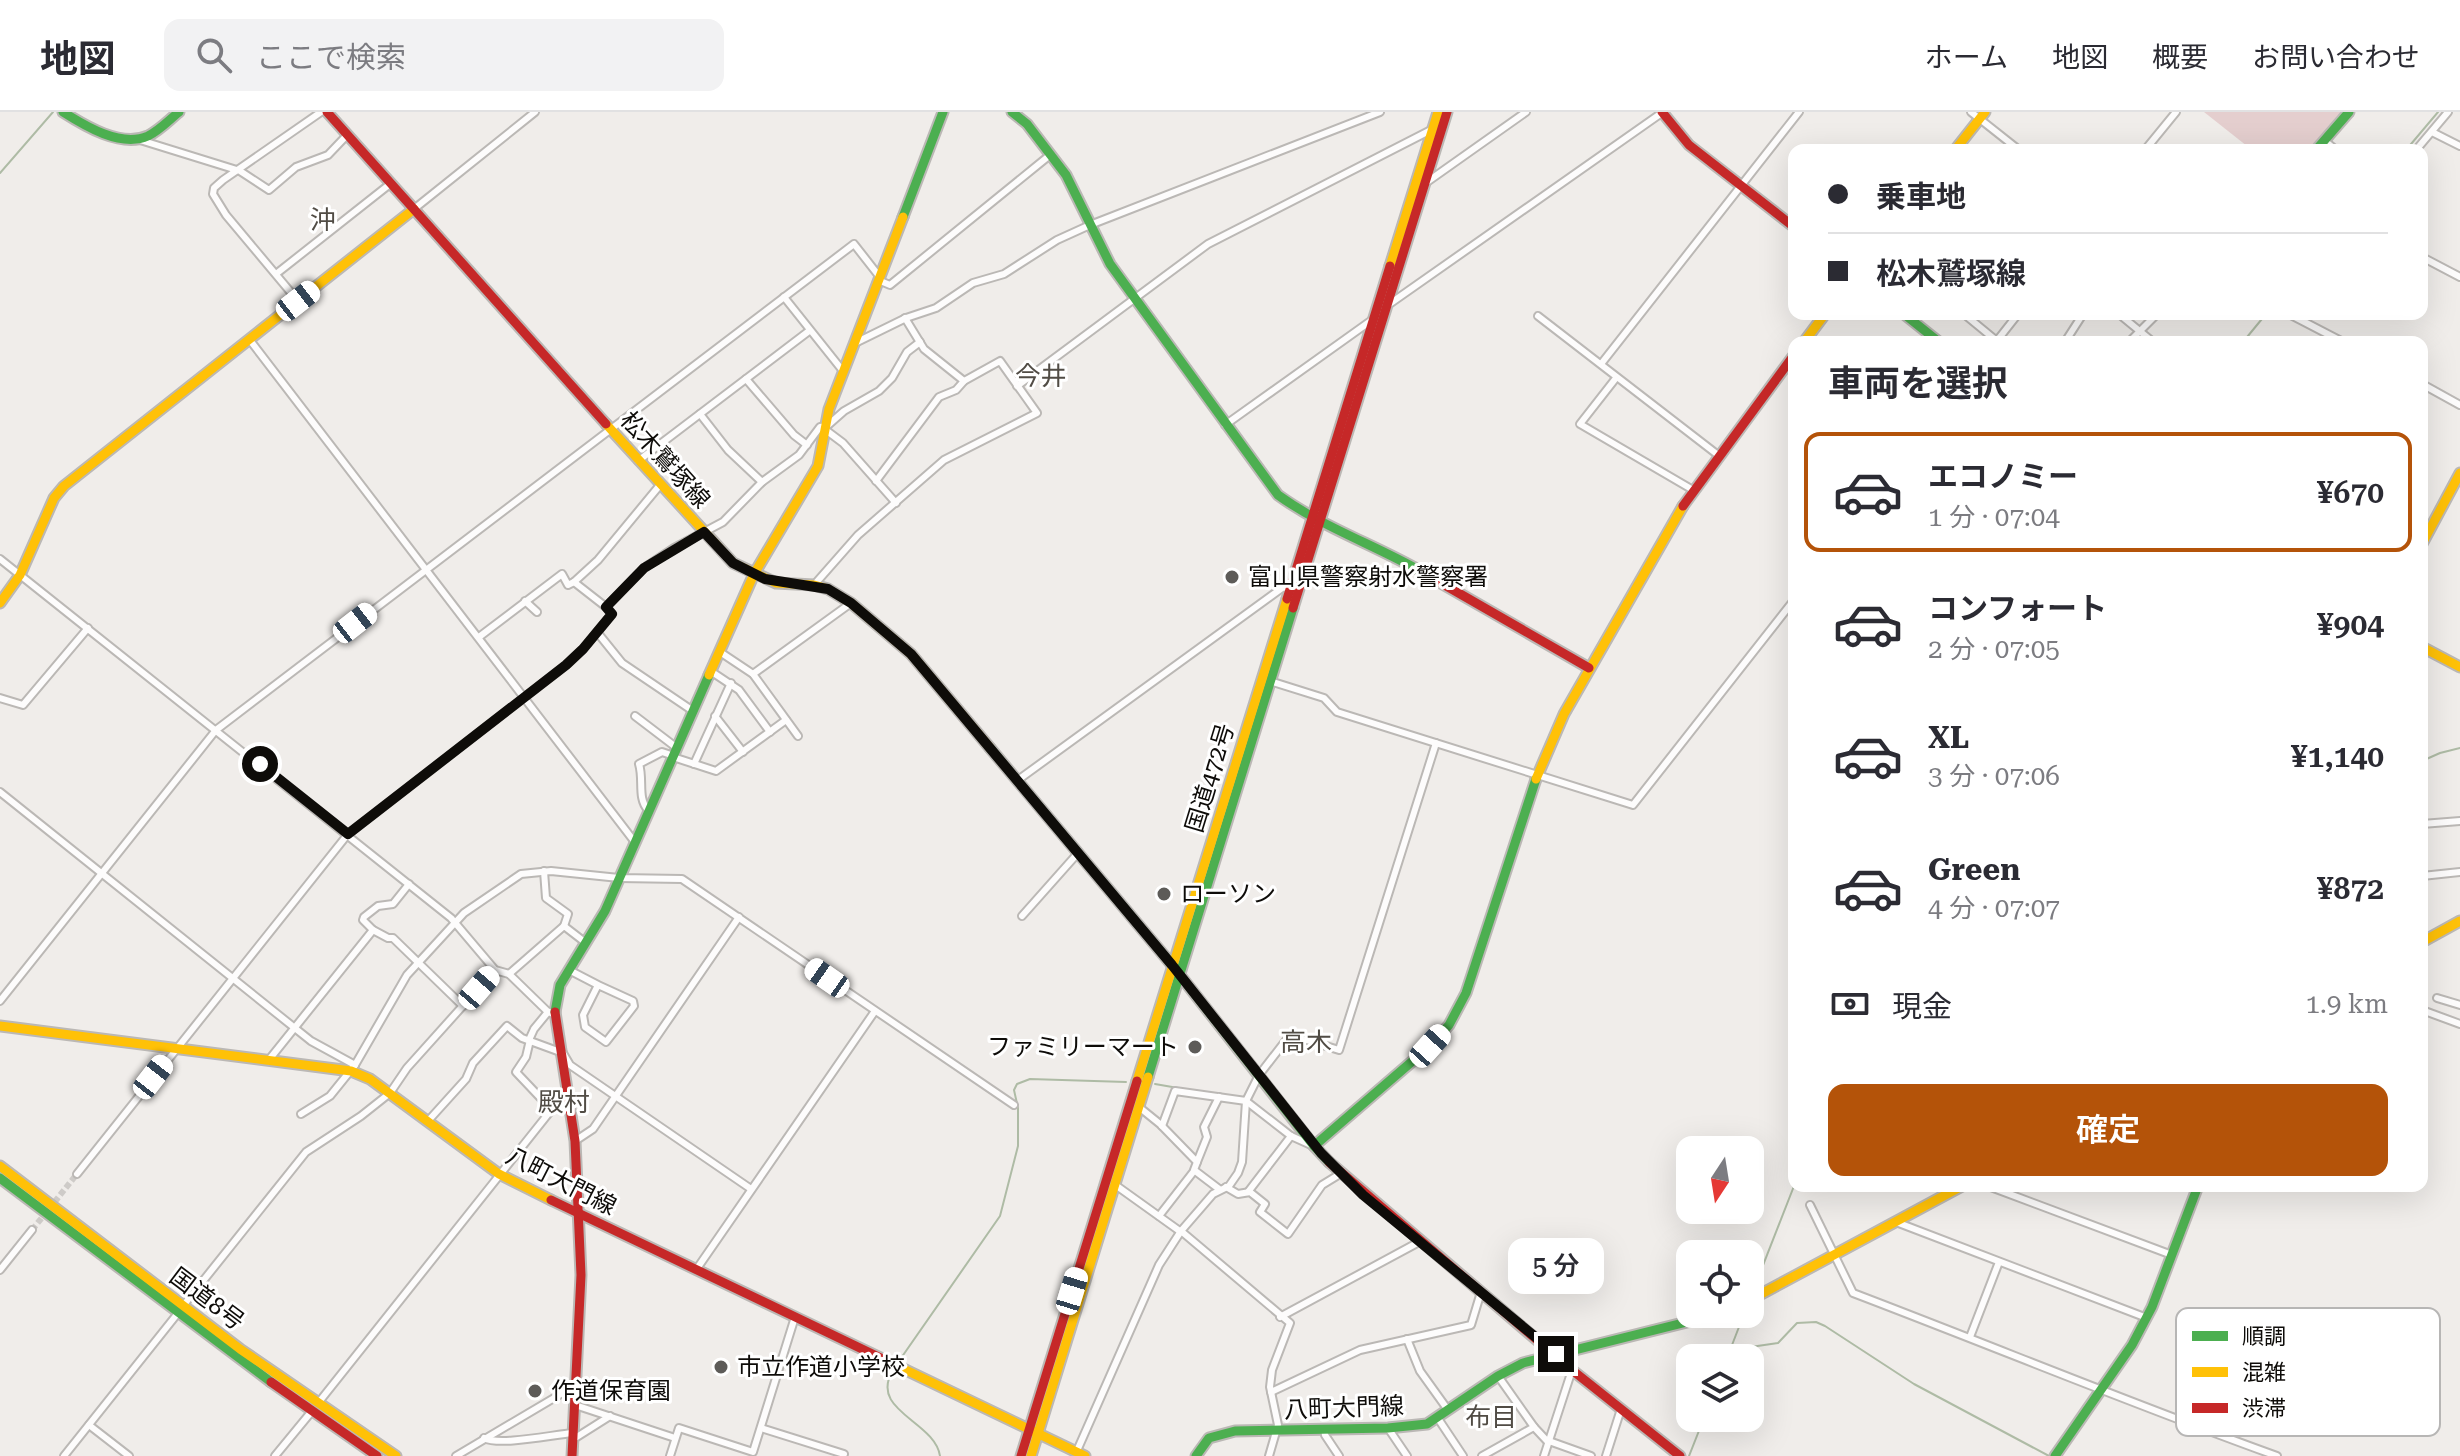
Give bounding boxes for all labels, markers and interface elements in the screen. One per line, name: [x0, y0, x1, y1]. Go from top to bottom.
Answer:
search box: [164, 19, 724, 91]
icon: search: [192, 33, 236, 77]
text: 地図: [40, 37, 116, 81]
text: ここで検索: [256, 40, 406, 75]
text: ホーム: [1925, 41, 2008, 74]
text: 地図: [2052, 41, 2108, 74]
text: 概要: [2152, 41, 2208, 74]
text: お問い合わせ: [2252, 41, 2420, 74]
text: 乗車地: [1876, 179, 1966, 214]
district label: 沖: [310, 205, 336, 235]
text: 松木鷲塚線: [1876, 256, 2026, 291]
car: [272, 277, 324, 325]
district label: 今井: [1015, 361, 1067, 391]
text: 車両を選択: [1828, 363, 2008, 405]
street label: 松木鷲塚線: [614, 406, 716, 514]
icon: car: [1832, 456, 1904, 528]
text: エコノミー: [1928, 459, 2078, 494]
text: ¥670: [2317, 475, 2384, 510]
text: 1 分 · 07:04: [1928, 502, 2060, 532]
place label: 富山県警察射水警察署: [1248, 563, 1488, 591]
marker: 富山県警察射水警察署: [1223, 568, 1241, 586]
icon: car: [1832, 588, 1904, 660]
text: コンフォート: [1928, 591, 2107, 626]
car: [329, 599, 381, 647]
text: ¥904: [2317, 607, 2384, 642]
text: 2 分 · 07:05: [1928, 634, 2060, 664]
street label: 国道472号: [1180, 720, 1240, 836]
icon: car: [1832, 720, 1904, 792]
text: XL: [1928, 720, 1969, 755]
text: ¥1,140: [2291, 739, 2384, 774]
route start: [242, 746, 278, 782]
text: 3 分 · 07:06: [1928, 761, 2060, 791]
icon: car: [1832, 852, 1904, 924]
text: Green: [1928, 852, 2020, 887]
text: ¥872: [2317, 871, 2384, 906]
place label: ローソン: [1180, 880, 1276, 908]
marker: ローソン: [1155, 885, 1173, 903]
text: 4 分 · 07:07: [1928, 893, 2060, 923]
car: [800, 954, 854, 1002]
car: [454, 962, 504, 1014]
icon: cash: [1828, 982, 1872, 1026]
text: 現金: [1892, 989, 1952, 1024]
text: 1.9 km: [2305, 989, 2388, 1019]
car: [1405, 1020, 1455, 1072]
district label: 高木: [1280, 1027, 1332, 1057]
place label: ファミリーマート: [987, 1033, 1179, 1061]
marker: ファミリーマート: [1186, 1038, 1204, 1056]
car: [129, 1051, 177, 1103]
button: 確定: [1828, 1084, 2388, 1176]
district label: 殿村: [538, 1087, 590, 1117]
north arrow: [1676, 1136, 1764, 1224]
map controls: [1676, 1136, 1764, 1432]
street label: 八町大門線: [501, 1141, 621, 1221]
callout: 5 分: [1508, 1238, 1604, 1294]
button: locate: [1676, 1240, 1764, 1328]
text: 5 分: [1532, 1251, 1580, 1281]
street label: 国道8号: [164, 1262, 250, 1336]
car: [1054, 1265, 1090, 1317]
legend: [2176, 1308, 2440, 1436]
text: 順調: [2242, 1324, 2286, 1349]
route end: [1538, 1336, 1574, 1372]
button: layers: [1676, 1344, 1764, 1432]
place label: 市立作道小学校: [737, 1353, 905, 1381]
marker: 市立作道小学校: [712, 1358, 730, 1376]
text: 混雑: [2242, 1360, 2286, 1385]
place label: 作道保育園: [551, 1377, 671, 1405]
marker: 作道保育園: [526, 1382, 544, 1400]
street label: 八町大門線: [1284, 1392, 1404, 1424]
text: 渋滞: [2242, 1396, 2286, 1421]
district label: 布目: [1465, 1402, 1517, 1432]

